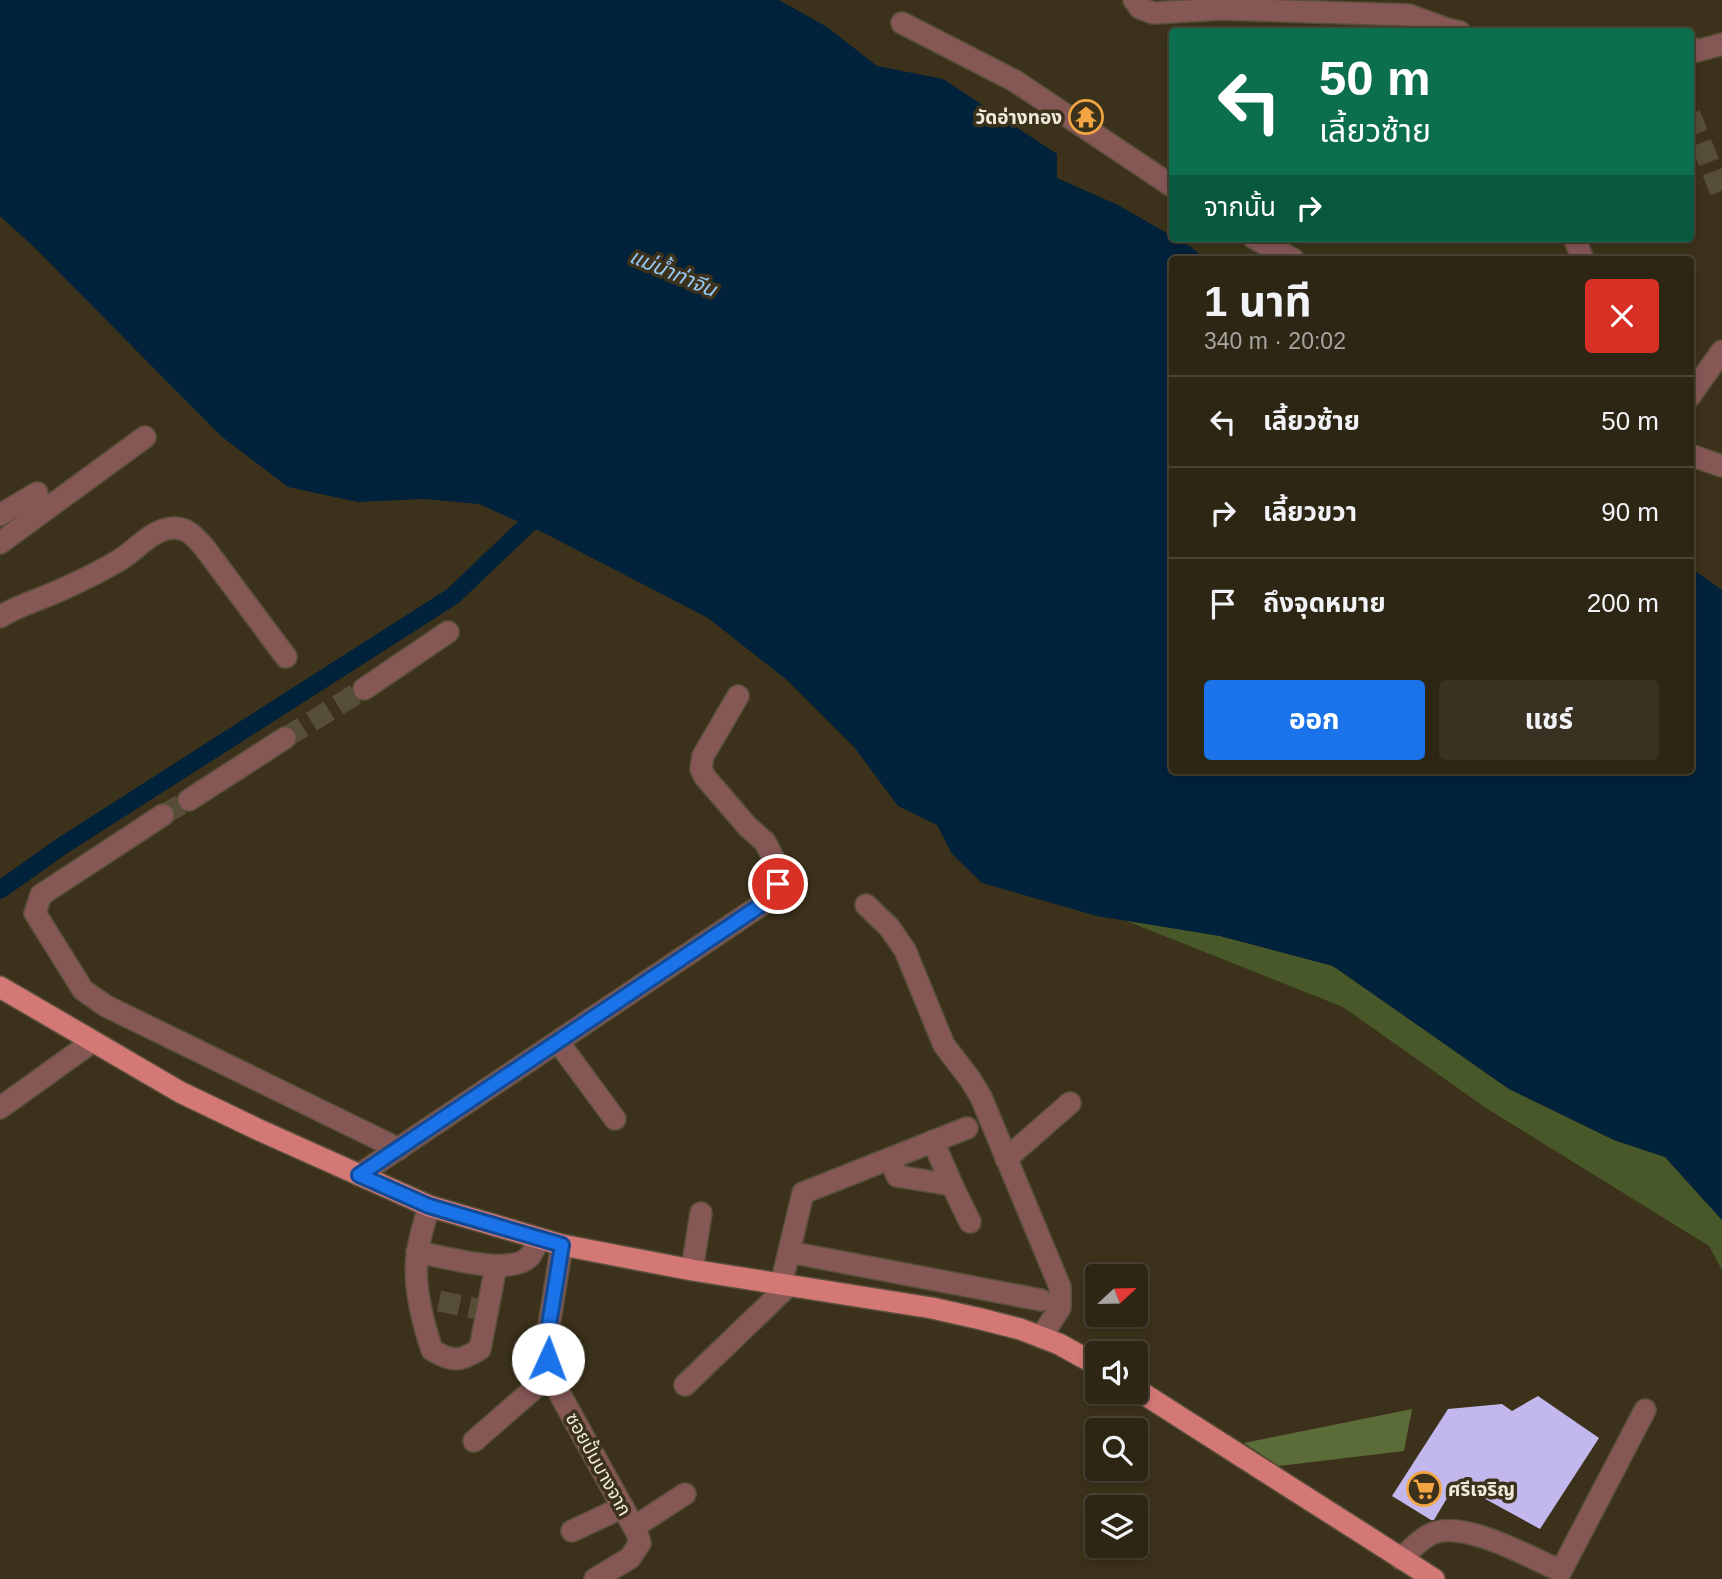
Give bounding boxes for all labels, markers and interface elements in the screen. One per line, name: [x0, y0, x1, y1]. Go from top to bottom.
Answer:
text: 50 m: [1319, 51, 1431, 105]
icon: left: [1204, 56, 1295, 147]
temple icon: วัดอ่างทอง: [1067, 98, 1105, 136]
place label: วัดอ่างทอง: [975, 107, 1062, 128]
text: เลี้ยวซ้าย: [1319, 113, 1431, 149]
icon: right: [1290, 189, 1328, 227]
text: จากนั้น: [1204, 192, 1276, 222]
water label: แม่น้ำท่าจีน: [627, 241, 722, 301]
text: 1 นาที: [1204, 278, 1311, 325]
button: close: [1585, 279, 1659, 353]
text: 340 m · 20:02: [1204, 328, 1346, 354]
icon: left: [1204, 403, 1242, 441]
text: เลี้ยวซ้าย: [1263, 406, 1360, 436]
text: 50 m: [1601, 406, 1659, 436]
icon: right: [1204, 494, 1242, 532]
text: เลี้ยวขวา: [1263, 497, 1357, 527]
text: 90 m: [1601, 497, 1659, 527]
icon: arrive: [1204, 585, 1242, 623]
text: ถึงจุดหมาย: [1263, 588, 1386, 618]
text: 200 m: [1587, 588, 1659, 618]
button: ออก: [1204, 680, 1425, 760]
button: แชร์: [1439, 680, 1659, 760]
pin: [748, 854, 808, 914]
icon: arrive: [759, 865, 797, 903]
north arrow: [1085, 1264, 1148, 1326]
map controls: [1085, 1264, 1148, 1558]
position arrow: [511, 1322, 585, 1396]
button: sound: [1085, 1341, 1148, 1404]
street label: ซอยปั้มบางจาก: [562, 1408, 637, 1519]
button: search: [1085, 1418, 1148, 1481]
supermarket icon: ศรีเจริญ: [1405, 1470, 1443, 1508]
place label: ศรีเจริญ: [1448, 1479, 1515, 1500]
button: layers: [1085, 1495, 1148, 1558]

